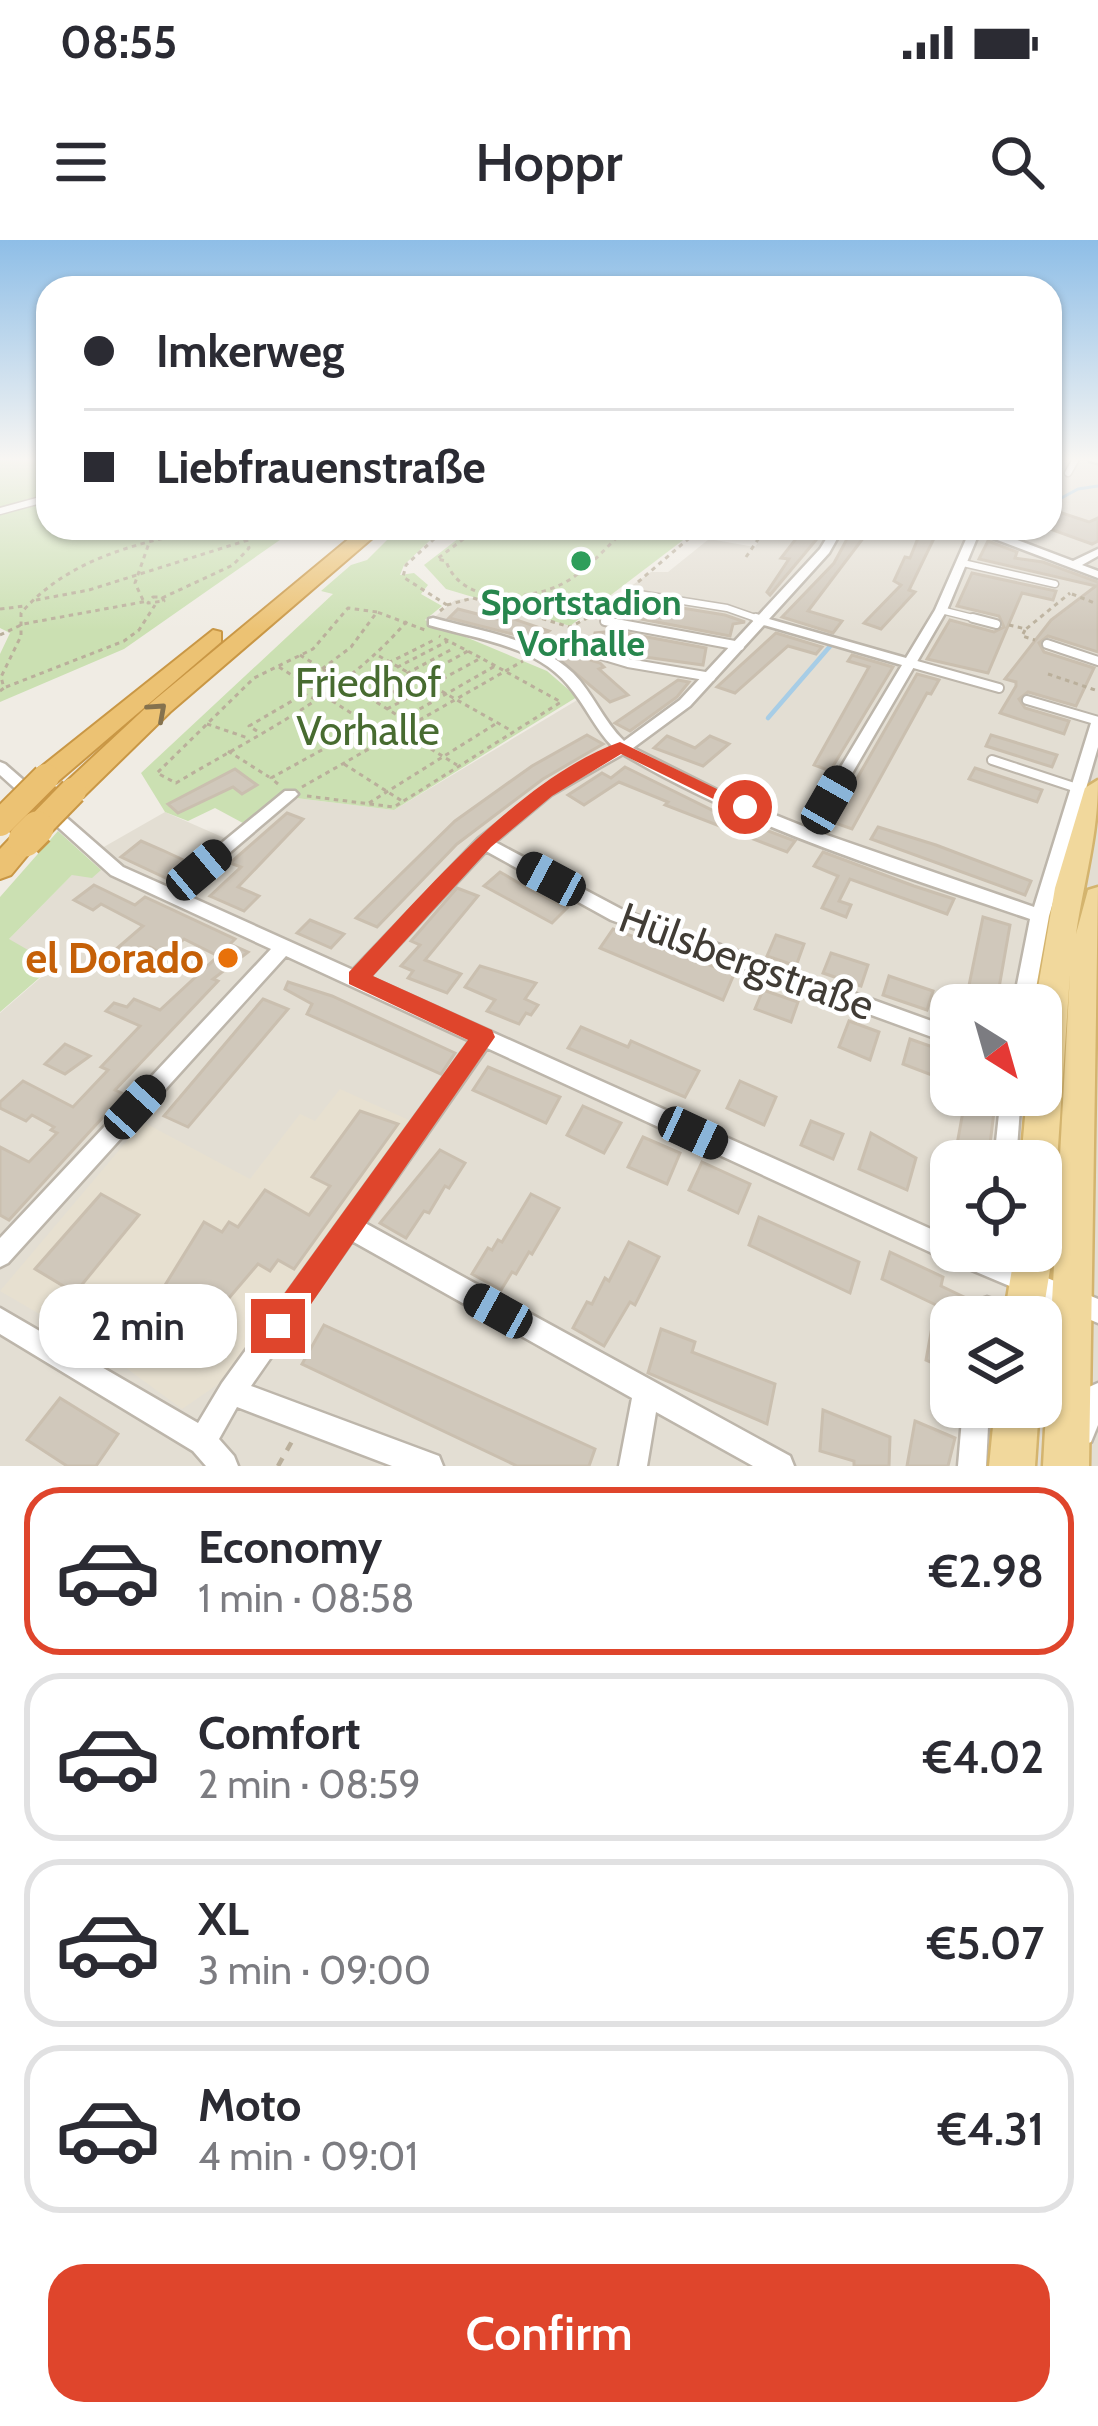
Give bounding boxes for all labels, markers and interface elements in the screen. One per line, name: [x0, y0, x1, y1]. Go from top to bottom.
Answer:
text: 08:55: [60, 15, 177, 69]
icon: menu: [48, 129, 114, 195]
text: Hoppr: [475, 129, 623, 195]
icon: search: [984, 129, 1050, 195]
text: Imkerweg: [156, 324, 344, 378]
text: Liebfrauenstraße: [156, 440, 486, 494]
marker: Sportstadion Vorhalle: [568, 548, 594, 574]
place label: Sportstadion Vorhalle: [480, 580, 682, 665]
park label: Friedhof Vorhalle: [295, 656, 441, 756]
one-way arrow: [145, 703, 166, 725]
car: [795, 760, 863, 840]
route start: [718, 780, 772, 834]
car: [160, 833, 238, 907]
car: [511, 846, 591, 912]
street label: Hülsbergstraße: [612, 891, 882, 1031]
place label: el Dorado: [26, 932, 204, 984]
marker: el Dorado: [215, 945, 241, 971]
north arrow: [930, 984, 1062, 1116]
map controls: [930, 984, 1062, 1428]
car: [98, 1068, 172, 1146]
car: [653, 1101, 733, 1165]
button: locate: [930, 1140, 1062, 1272]
car: [458, 1278, 538, 1344]
callout: 2 min: [38, 1284, 236, 1368]
button: layers: [930, 1296, 1062, 1428]
route end: [251, 1299, 305, 1353]
text: 2 min: [91, 1302, 185, 1350]
icon: car: [54, 1517, 162, 1625]
text: Economy: [198, 1520, 382, 1574]
text: €2.98: [929, 1544, 1044, 1598]
text: 1 min · 08:58: [198, 1574, 414, 1622]
icon: car: [54, 1703, 162, 1811]
text: Comfort: [198, 1706, 361, 1760]
text: €4.02: [923, 1730, 1044, 1784]
text: 2 min · 08:59: [198, 1760, 421, 1808]
icon: car: [54, 1889, 162, 1997]
text: XL: [198, 1892, 249, 1946]
text: €5.07: [927, 1916, 1044, 1970]
text: 3 min · 09:00: [198, 1946, 431, 1994]
icon: car: [54, 2075, 162, 2183]
text: Moto: [198, 2078, 301, 2132]
text: €4.31: [938, 2102, 1044, 2156]
text: 4 min · 09:01: [198, 2132, 418, 2180]
button: Confirm: [48, 2264, 1050, 2402]

